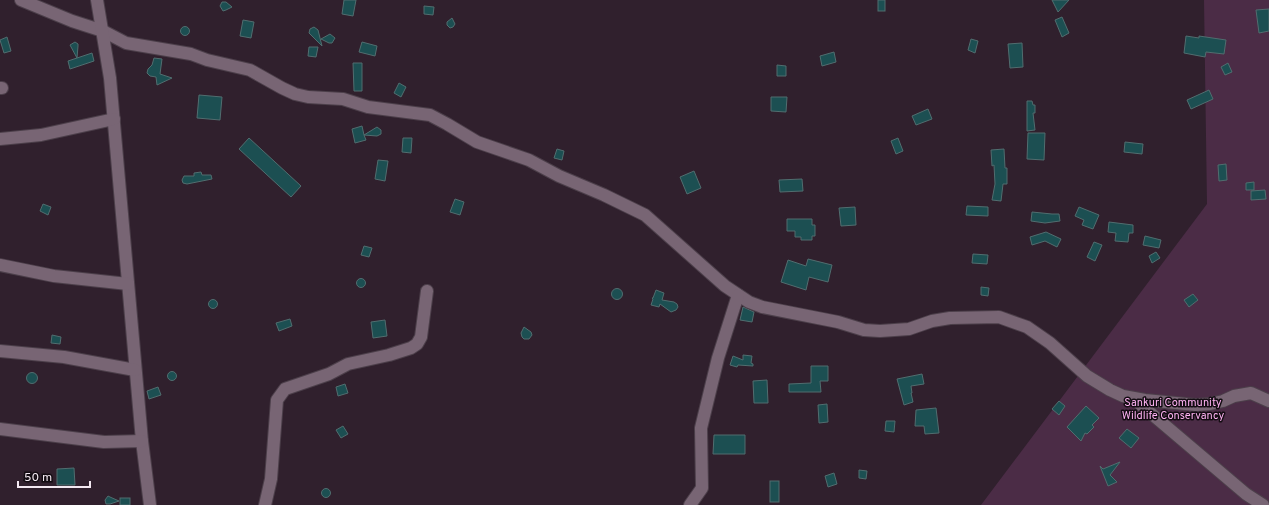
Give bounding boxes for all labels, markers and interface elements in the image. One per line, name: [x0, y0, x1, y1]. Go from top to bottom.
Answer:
park label: Sankuri Community Wildlife Conservancy: [1122, 396, 1225, 423]
scale bar: [18, 463, 90, 489]
text: 50 m: [24, 470, 52, 486]

